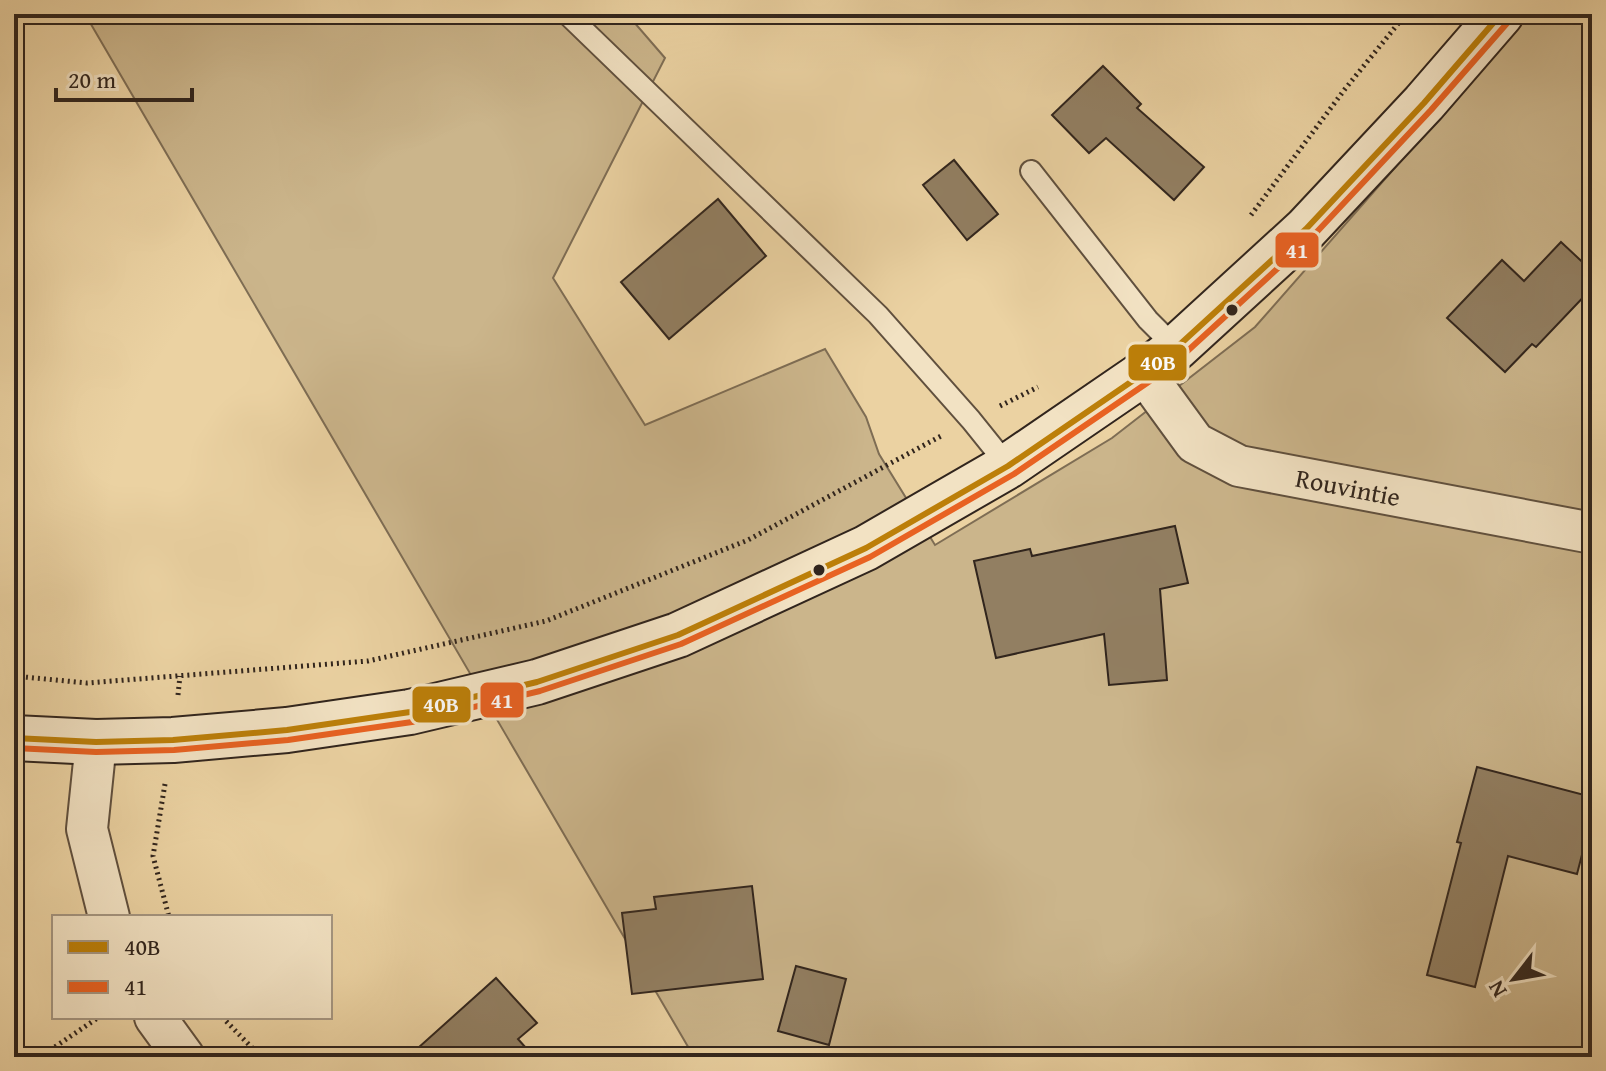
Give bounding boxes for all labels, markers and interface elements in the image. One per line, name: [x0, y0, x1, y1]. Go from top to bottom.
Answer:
scale bar: [56, 52, 192, 102]
text: 20 m: [68, 62, 116, 97]
line badge: 41: [1274, 231, 1320, 269]
text: 41: [1286, 234, 1308, 266]
unlabelled marker: [1224, 302, 1240, 318]
line badge: 40B: [1127, 343, 1188, 382]
text: 40B: [1140, 346, 1176, 378]
street label: Rouvintie: [1292, 458, 1404, 516]
unlabelled marker: [811, 562, 827, 578]
line badge: 41: [479, 681, 525, 719]
text: 41: [491, 684, 513, 716]
line badge: 40B: [411, 685, 472, 724]
text: 40B: [423, 688, 459, 720]
legend: [52, 915, 332, 1019]
text: 40B: [124, 929, 161, 964]
north arrow: [1474, 939, 1554, 1019]
text: 41: [124, 969, 147, 1004]
text: N: [1479, 975, 1514, 1004]

